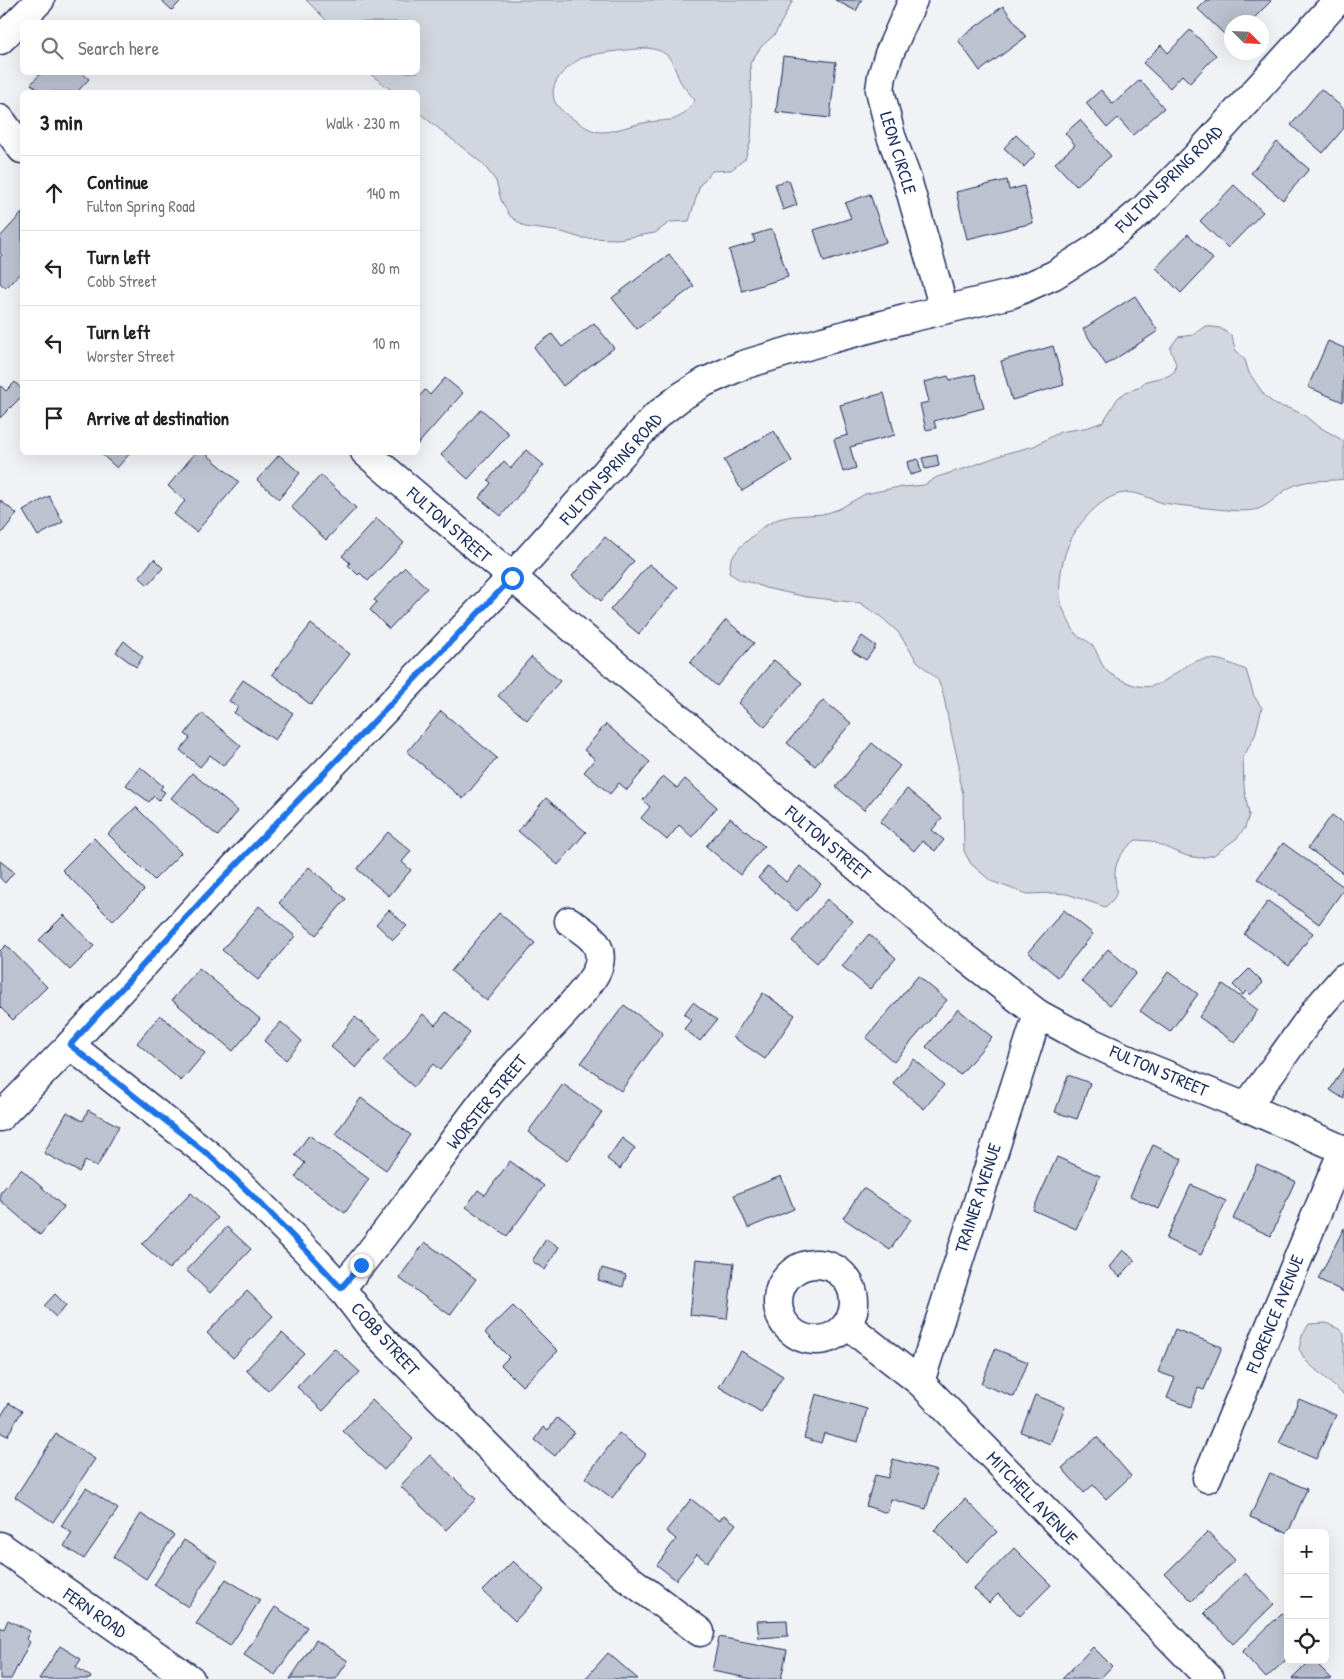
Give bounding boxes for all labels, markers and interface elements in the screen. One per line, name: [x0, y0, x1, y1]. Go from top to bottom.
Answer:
north arrow: [1224, 15, 1269, 60]
search box: [20, 20, 420, 75]
icon: search: [38, 34, 66, 62]
text: Search here: [78, 35, 159, 61]
text: 3 min: [40, 108, 83, 137]
street label: LEON CIRCLE: [874, 108, 923, 197]
text: Walk · 230 m: [326, 112, 400, 134]
street label: FULTON SPRING ROAD: [1109, 119, 1228, 239]
text: Continue: [87, 169, 148, 195]
icon: ahead: [40, 179, 68, 207]
text: 140 m: [366, 182, 400, 204]
text: Fulton Spring Road: [87, 195, 195, 217]
text: Turn left: [87, 244, 150, 270]
icon: left: [40, 254, 68, 282]
text: 80 m: [371, 257, 400, 279]
text: Cobb Street: [87, 270, 156, 292]
text: Turn left: [87, 319, 150, 345]
icon: left: [40, 329, 68, 357]
text: 10 m: [372, 332, 400, 354]
text: Worster Street: [87, 345, 175, 367]
icon: arrive: [40, 404, 68, 432]
text: Arrive at destination: [87, 405, 229, 431]
street label: FULTON SPRING ROAD: [553, 407, 668, 531]
street label: FULTON STREET: [401, 480, 497, 569]
route start: [501, 567, 524, 590]
street label: FULTON STREET: [779, 799, 877, 886]
street label: FULTON STREET: [1105, 1038, 1213, 1103]
street label: WORSTER STREET: [441, 1049, 533, 1154]
street label: TRAINER AVENUE: [948, 1140, 1007, 1256]
street label: FLORENCE AVENUE: [1239, 1251, 1310, 1378]
route end: [350, 1254, 373, 1277]
street label: COBB STREET: [345, 1296, 426, 1381]
street label: MITCHELL AVENUE: [981, 1445, 1084, 1550]
map controls: [1284, 1529, 1329, 1664]
button: +: [1284, 1529, 1329, 1574]
button: −: [1284, 1574, 1329, 1619]
street label: FERN ROAD: [58, 1581, 132, 1644]
button: locate: [1284, 1619, 1329, 1664]

